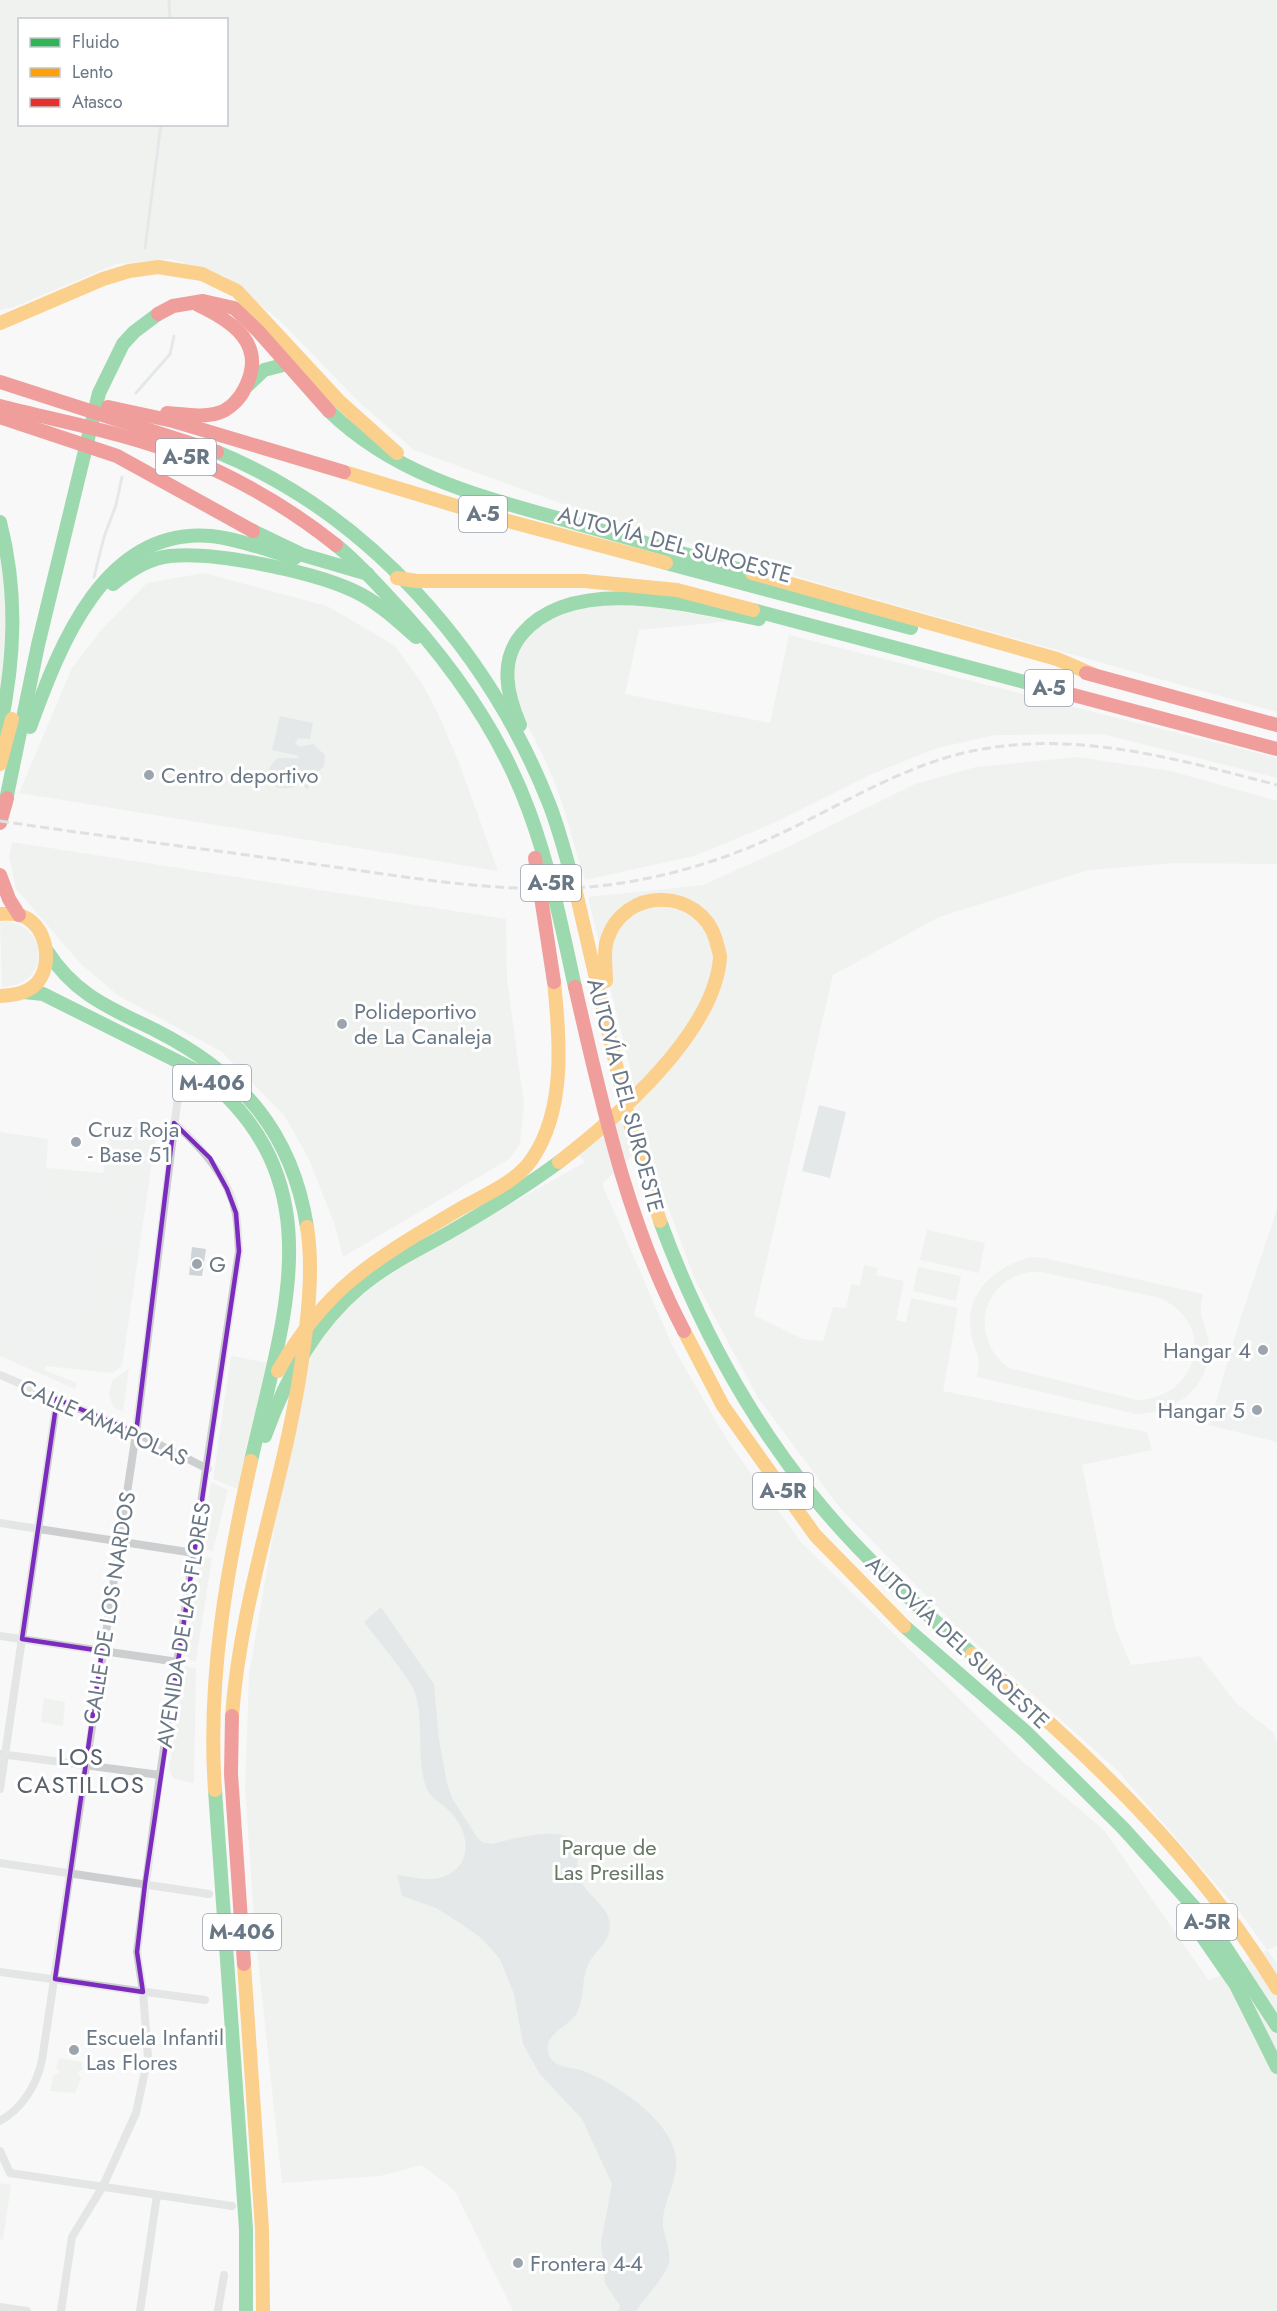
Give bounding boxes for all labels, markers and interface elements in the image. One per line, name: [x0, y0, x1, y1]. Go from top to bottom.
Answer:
legend: [18, 18, 228, 126]
text: Fluido: [72, 29, 120, 55]
text: Lento: [72, 59, 113, 85]
text: Atasco: [72, 89, 123, 115]
road number: A-5R: [156, 439, 216, 475]
road number: A-5: [459, 496, 507, 532]
street label: AUTOVÍA DEL SUROESTE: [555, 497, 795, 591]
road number: A-5: [1025, 670, 1073, 706]
place label: Centro deportivo: [161, 759, 318, 791]
marker: Centro deportivo: [142, 768, 156, 782]
road number: A-5R: [521, 865, 581, 901]
street label: AUTOVÍA DEL SUROESTE: [579, 975, 673, 1215]
place label: Polideportivo de La Canaleja: [354, 995, 492, 1052]
marker: Polideportivo de La Canaleja: [335, 1017, 349, 1031]
road number: M-406: [173, 1065, 251, 1101]
place label: Cruz Roja - Base 51: [88, 1113, 179, 1170]
marker: Cruz Roja - Base 51: [69, 1135, 83, 1149]
place label: G: [209, 1248, 226, 1280]
marker: G: [190, 1257, 204, 1271]
place label: Hangar 4: [1163, 1334, 1251, 1366]
marker: Hangar 4: [1256, 1343, 1270, 1357]
street label: CALLE AMAPOLAS: [15, 1371, 193, 1473]
place label: Hangar 5: [1157, 1394, 1245, 1426]
marker: Hangar 5: [1250, 1403, 1264, 1417]
road number: A-5R: [753, 1473, 813, 1509]
street label: CALLE DE LOS NARDOS: [75, 1489, 143, 1727]
street label: AVENIDA DE LAS FLORES: [148, 1500, 218, 1750]
street label: AUTOVÍA DEL SUROESTE: [859, 1548, 1057, 1736]
district label: LOS CASTILLOS: [17, 1739, 145, 1802]
park label: Parque de Las Presillas: [554, 1831, 664, 1888]
road number: A-5R: [1177, 1904, 1237, 1940]
road number: M-406: [203, 1914, 281, 1950]
place label: Escuela Infantil Las Flores: [86, 2021, 224, 2078]
marker: Escuela Infantil Las Flores: [67, 2043, 81, 2057]
place label: Frontera 4-4: [530, 2247, 643, 2279]
marker: Frontera 4-4: [511, 2256, 525, 2270]

